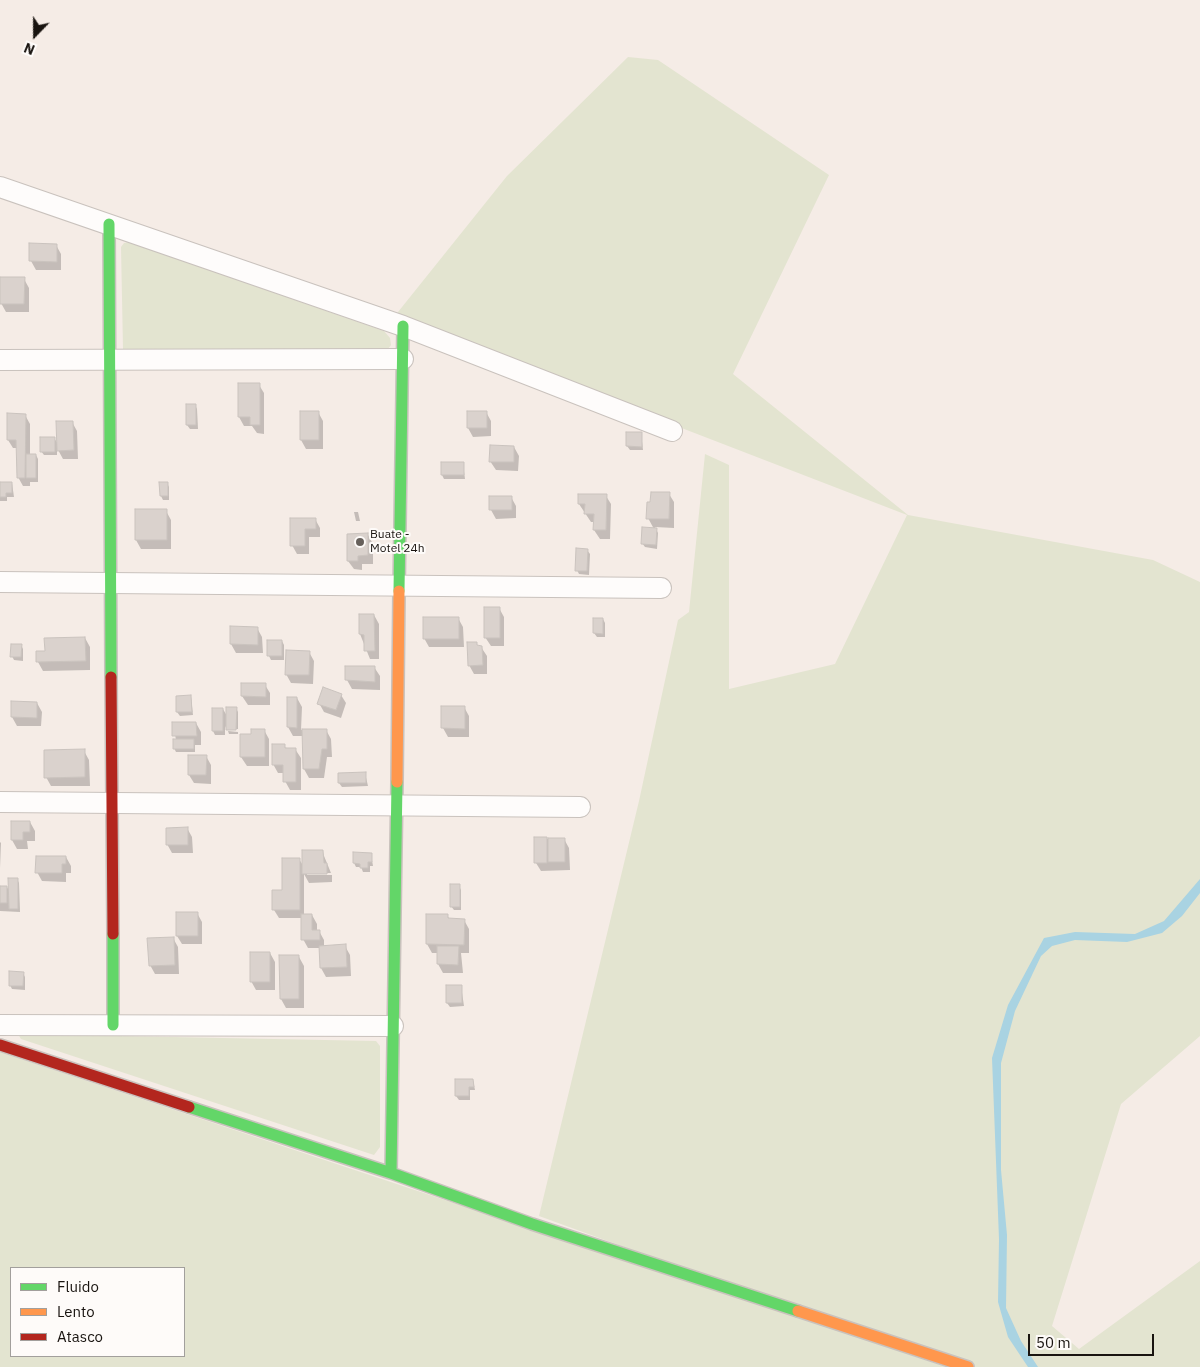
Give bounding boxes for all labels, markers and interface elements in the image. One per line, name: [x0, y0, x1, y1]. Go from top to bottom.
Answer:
north arrow: [10, 10, 60, 60]
text: N: [21, 39, 37, 59]
place label: Buate - Motel 24h: [370, 528, 425, 556]
marker: Buate - Motel 24h: [354, 536, 366, 548]
legend: [10, 1267, 185, 1357]
text: Fluido: [57, 1277, 99, 1296]
text: Lento: [57, 1302, 95, 1321]
scale bar: [1030, 1324, 1156, 1356]
text: Atasco: [57, 1327, 103, 1346]
text: 50 m: [1036, 1333, 1071, 1352]

